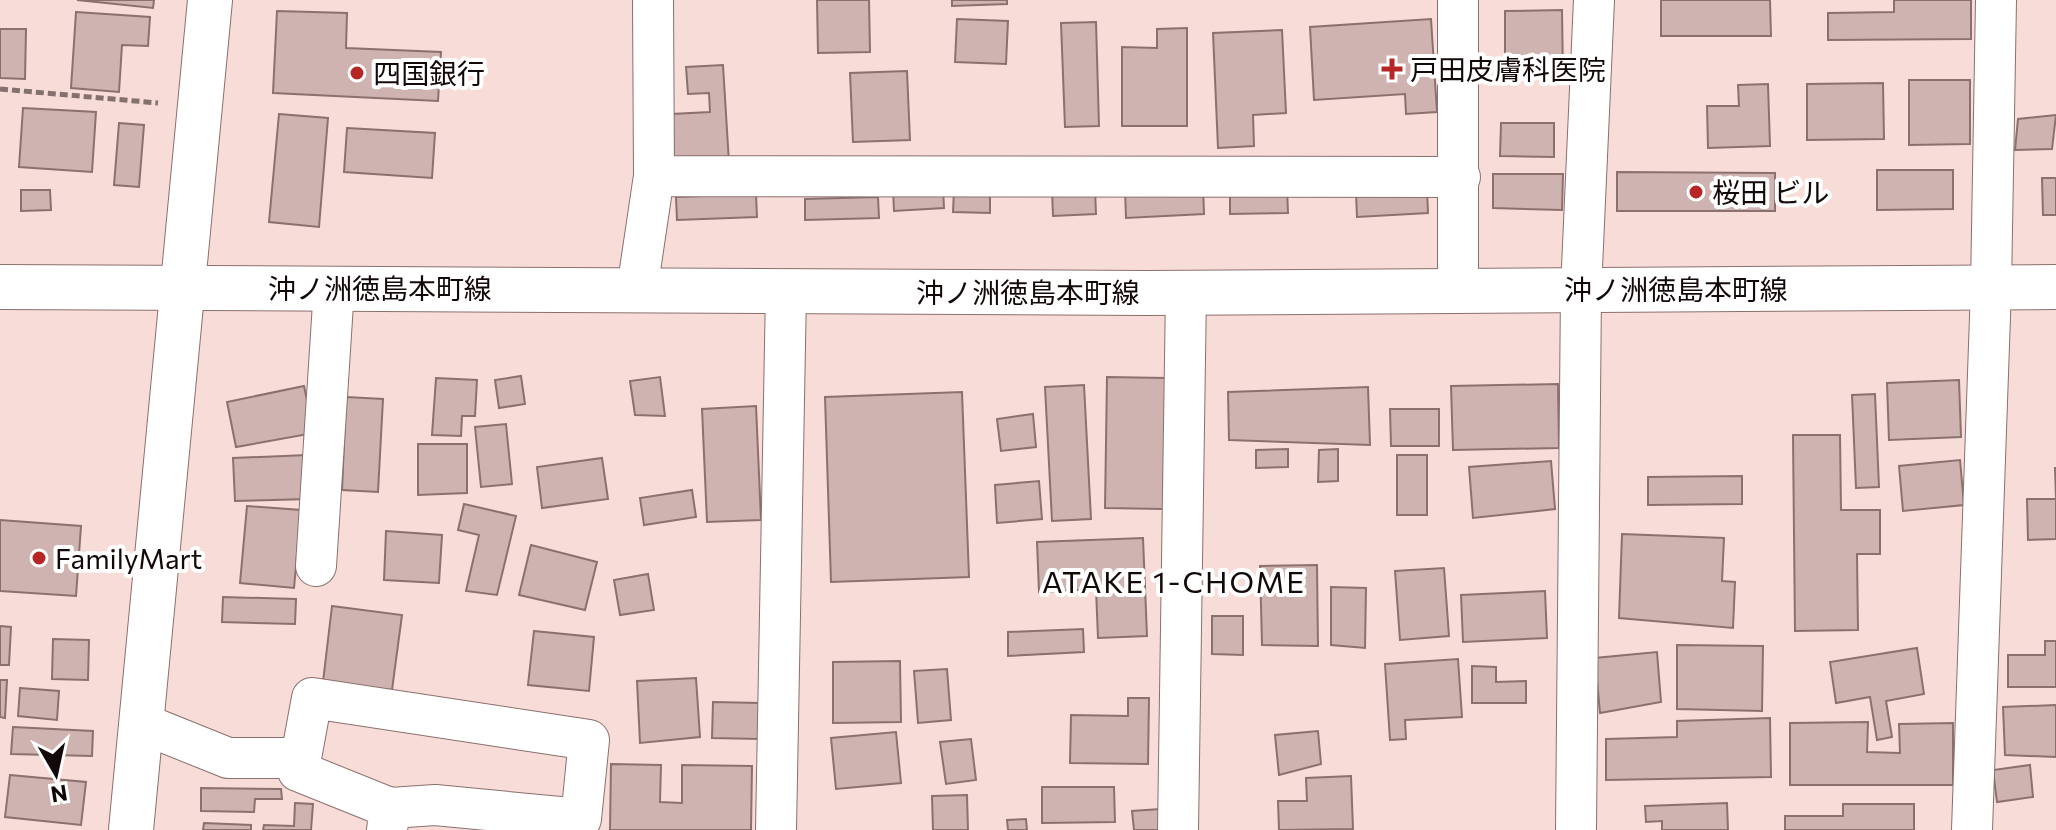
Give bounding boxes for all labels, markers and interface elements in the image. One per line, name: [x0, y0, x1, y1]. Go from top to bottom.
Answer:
place label: 戸田皮膚科医院: [1410, 52, 1606, 86]
place label: 四国銀行: [373, 56, 485, 90]
marker: 戸田皮膚科医院: [1381, 58, 1403, 80]
marker: 四国銀行: [348, 64, 366, 82]
place label: 桜田 ビル: [1712, 175, 1829, 209]
marker: 桜田 ビル: [1687, 183, 1705, 201]
street label: 沖ノ洲徳島本町線: [268, 271, 492, 305]
street label: 沖ノ洲徳島本町線: [1564, 272, 1788, 306]
street label: 沖ノ洲徳島本町線: [916, 275, 1140, 309]
place label: FamilyMart: [55, 541, 202, 575]
marker: FamilyMart: [30, 549, 48, 567]
district label: ATAKE 1-CHOME: [1042, 562, 1306, 599]
north arrow: [16, 734, 96, 814]
text: N: [49, 780, 69, 809]

